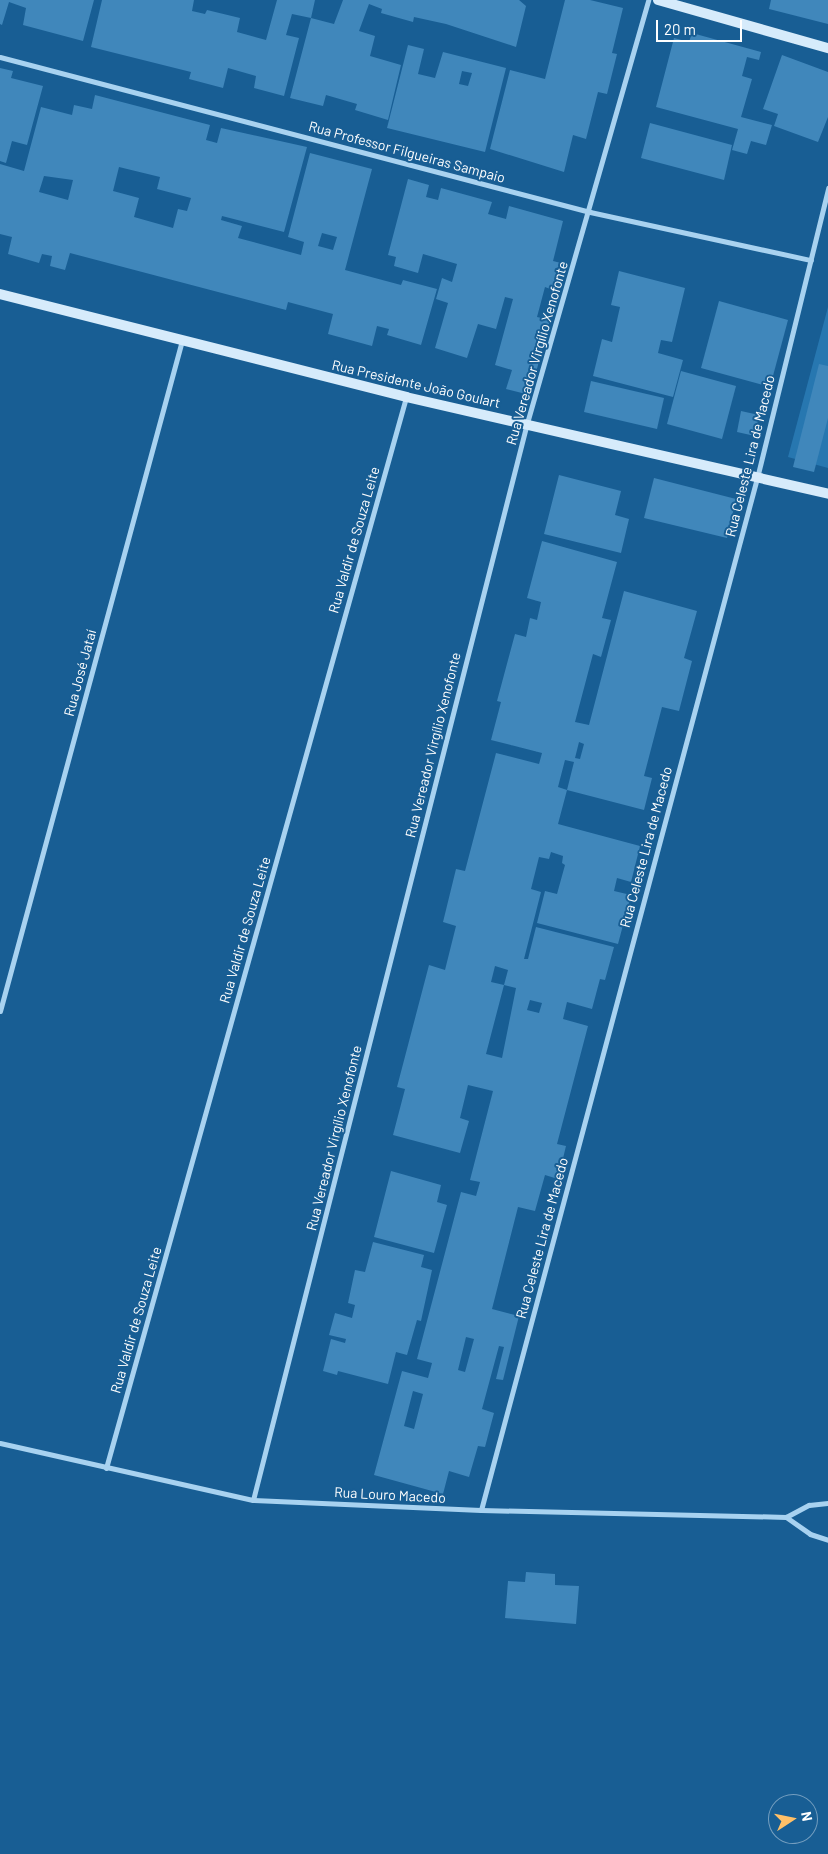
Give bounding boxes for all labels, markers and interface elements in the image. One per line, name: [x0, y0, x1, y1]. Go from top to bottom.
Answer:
scale bar: [658, 10, 744, 42]
text: 20 m: [664, 20, 696, 38]
street label: Rua Professor Filgueiras Sampaio: [307, 118, 507, 186]
street label: Rua Vereador Virgílio Xenofonte: [503, 259, 571, 447]
street label: Rua Presidente João Goulart: [330, 356, 502, 412]
street label: Rua Celeste Lira de Macedo: [722, 373, 778, 539]
street label: Rua Valdir de Souza Leite: [325, 465, 383, 615]
street label: Rua José Jataí: [60, 628, 100, 718]
street label: Rua Vereador Virgílio Xenofonte: [402, 651, 464, 839]
street label: Rua Celeste Lira de Macedo: [616, 765, 676, 929]
street label: Rua Valdir de Souza Leite: [216, 855, 274, 1005]
street label: Rua Vereador Virgílio Xenofonte: [303, 1044, 365, 1232]
street label: Rua Celeste Lira de Macedo: [512, 1156, 572, 1320]
street label: Rua Valdir de Souza Leite: [107, 1245, 165, 1395]
street label: Rua Louro Macedo: [334, 1484, 446, 1506]
north arrow: [768, 1794, 818, 1844]
text: N: [798, 1810, 816, 1822]

